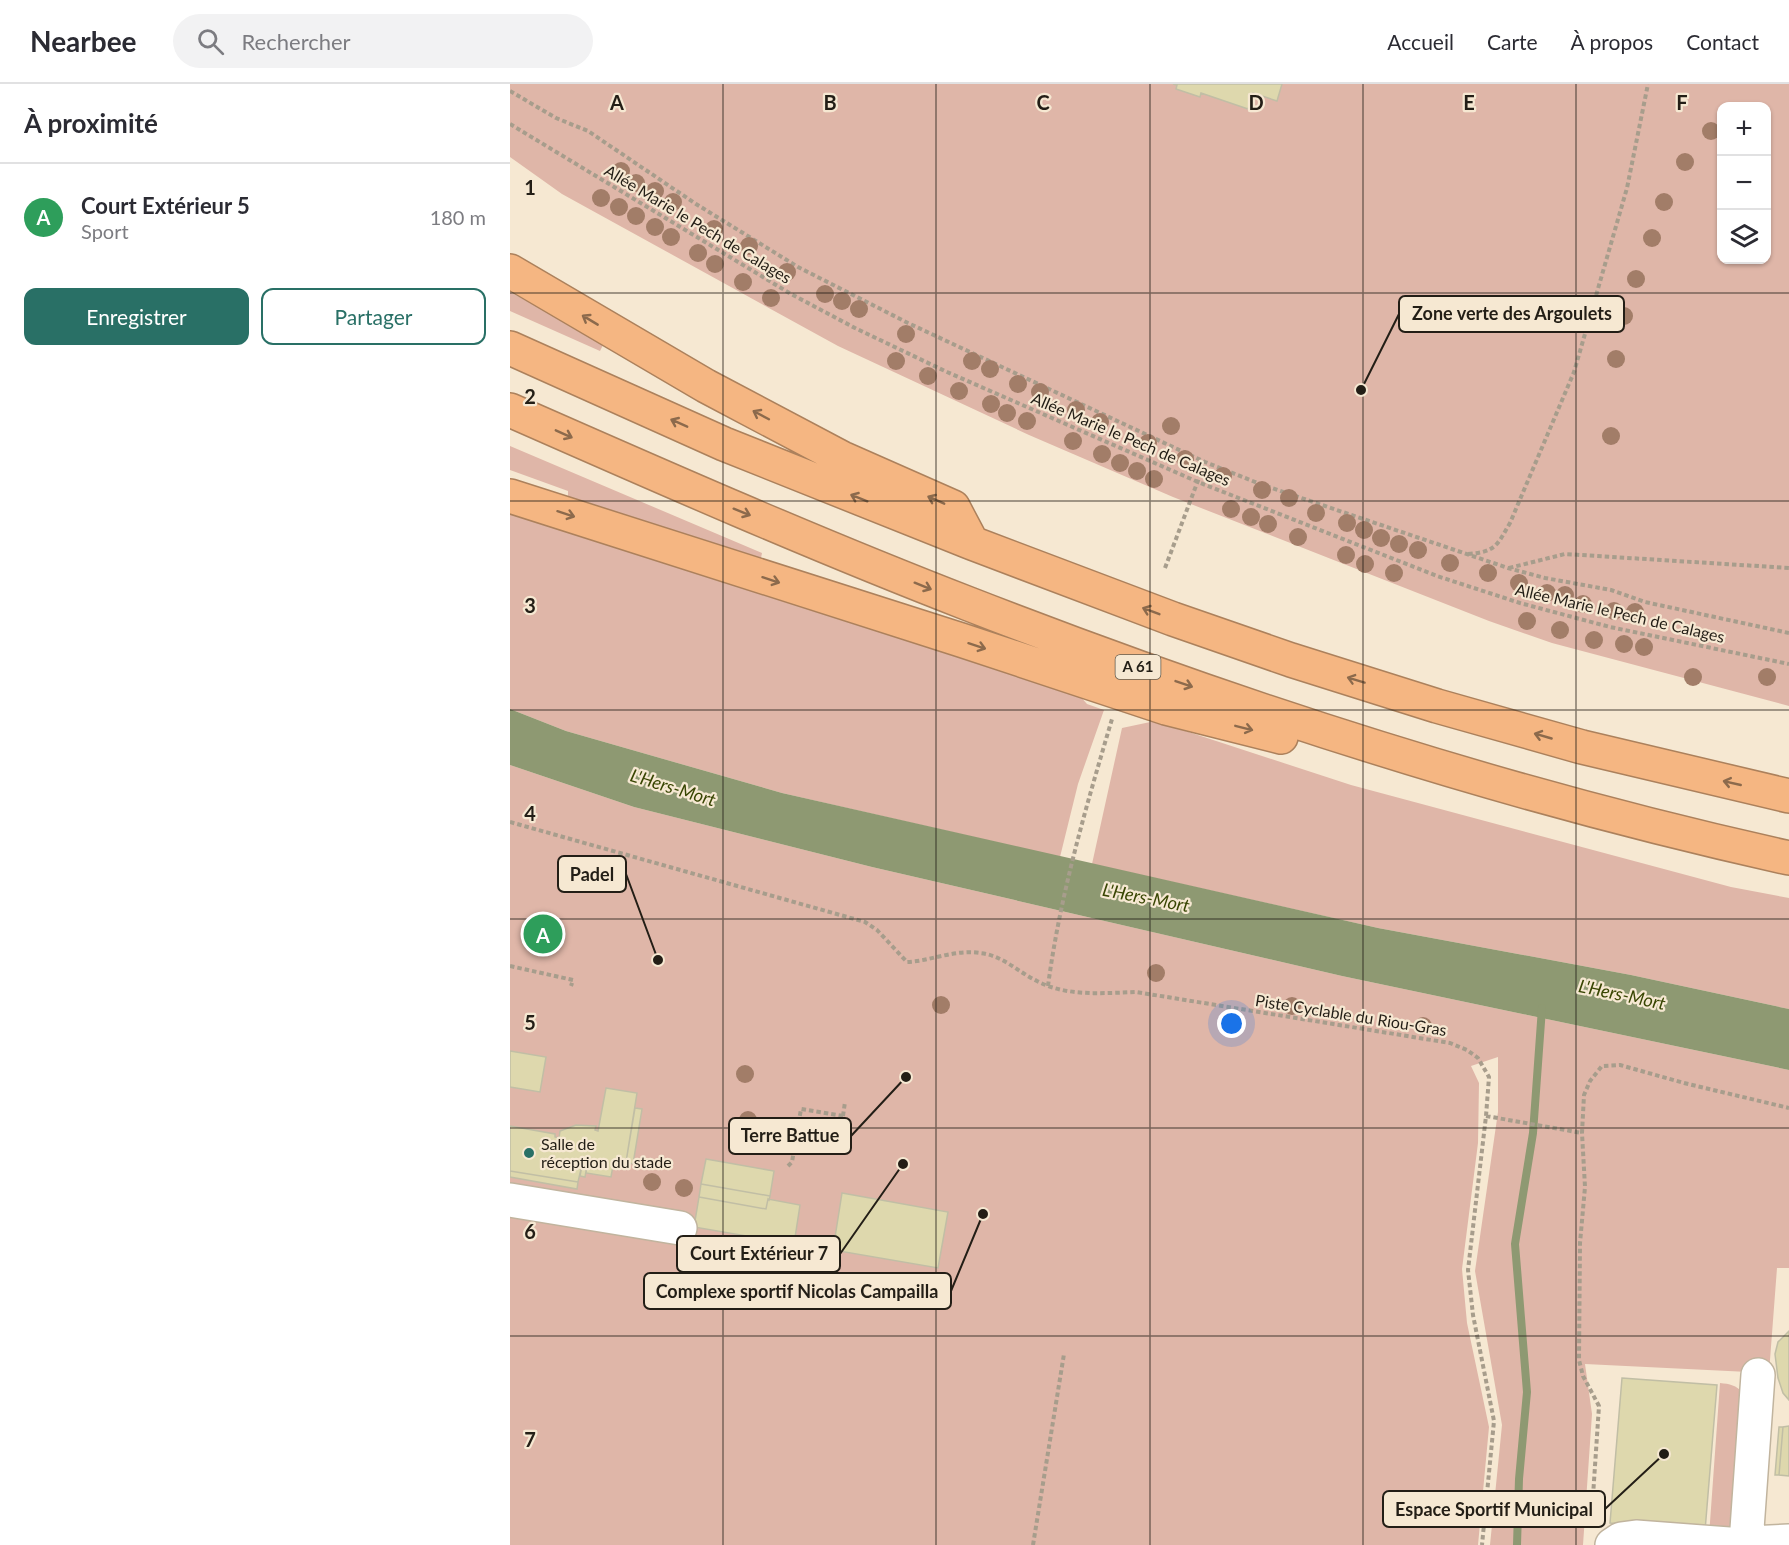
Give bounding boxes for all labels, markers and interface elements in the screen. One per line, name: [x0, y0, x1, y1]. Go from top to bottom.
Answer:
search box: [173, 14, 593, 68]
text: Nearbee: [30, 24, 137, 58]
icon: search: [194, 25, 227, 58]
text: Rechercher: [242, 28, 351, 55]
text: Accueil: [1387, 29, 1454, 54]
text: Carte: [1487, 29, 1538, 54]
text: À propos: [1571, 29, 1653, 54]
text: Contact: [1686, 29, 1759, 54]
text: A: [609, 90, 624, 114]
text: B: [823, 90, 837, 114]
text: C: [1036, 90, 1050, 114]
text: D: [1248, 90, 1264, 114]
text: E: [1463, 90, 1475, 114]
text: F: [1676, 90, 1688, 114]
map controls: [1717, 102, 1771, 264]
button: +: [1717, 102, 1771, 156]
text: À proximité: [24, 107, 158, 139]
button: −: [1717, 156, 1771, 210]
street label: Allée Marie le Pech de Calages: [602, 160, 795, 287]
text: 1: [524, 175, 536, 199]
text: Court Extérieur 5: [81, 192, 250, 219]
text: A: [37, 205, 50, 229]
text: 180 m: [430, 205, 486, 229]
button: layers: [1717, 210, 1771, 264]
text: Sport: [81, 219, 129, 243]
button: Enregistrer: [24, 288, 249, 345]
button: Partager: [261, 288, 486, 345]
callout: Zone verte des Argoulets: [1399, 296, 1624, 332]
text: Zone verte des Argoulets: [1412, 302, 1612, 324]
one-way arrow: [582, 313, 599, 325]
text: 2: [524, 384, 536, 408]
street label: Allée Marie le Pech de Calages: [1029, 388, 1234, 489]
one-way arrow: [752, 409, 770, 420]
one-way arrow: [670, 417, 688, 429]
one-way arrow: [554, 429, 572, 440]
one-way arrow: [850, 491, 869, 502]
one-way arrow: [927, 494, 946, 505]
one-way arrow: [732, 507, 751, 518]
one-way arrow: [556, 509, 575, 520]
one-way arrow: [761, 576, 780, 587]
street label: Allée Marie le Pech de Calages: [1514, 579, 1727, 646]
one-way arrow: [913, 581, 931, 592]
text: 3: [524, 593, 536, 617]
one-way arrow: [1142, 605, 1161, 616]
one-way arrow: [967, 641, 986, 652]
road number: A 61: [1116, 655, 1160, 679]
one-way arrow: [1347, 674, 1366, 685]
one-way arrow: [1174, 679, 1193, 690]
one-way arrow: [1234, 722, 1253, 734]
one-way arrow: [1534, 729, 1553, 741]
water label: L'Hers-Mort: [628, 764, 719, 811]
one-way arrow: [1723, 777, 1742, 789]
text: 4: [524, 801, 536, 825]
callout: Padel: [558, 856, 626, 892]
text: Padel: [570, 863, 614, 885]
water label: L'Hers-Mort: [1101, 878, 1192, 916]
pin: A: [524, 912, 562, 956]
water label: L'Hers-Mort: [1577, 974, 1668, 1014]
street label: Piste Cyclable du Riou-Gras: [1254, 990, 1448, 1039]
your location: [1217, 1009, 1246, 1038]
text: 5: [524, 1010, 536, 1034]
callout: Terre Battue: [729, 1118, 851, 1154]
text: Terre Battue: [741, 1124, 840, 1146]
place label: Salle de réception du stade: [541, 1134, 672, 1171]
marker: Salle de réception du stade: [522, 1146, 536, 1160]
text: 6: [524, 1219, 536, 1243]
callout: Court Extérieur 7: [677, 1236, 840, 1272]
text: Court Extérieur 7: [690, 1242, 828, 1264]
callout: Complexe sportif Nicolas Campailla: [644, 1273, 951, 1309]
text: Complexe sportif Nicolas Campailla: [656, 1280, 938, 1302]
text: 7: [524, 1427, 536, 1451]
callout: Espace Sportif Municipal: [1383, 1491, 1605, 1527]
text: Espace Sportif Municipal: [1395, 1498, 1593, 1520]

